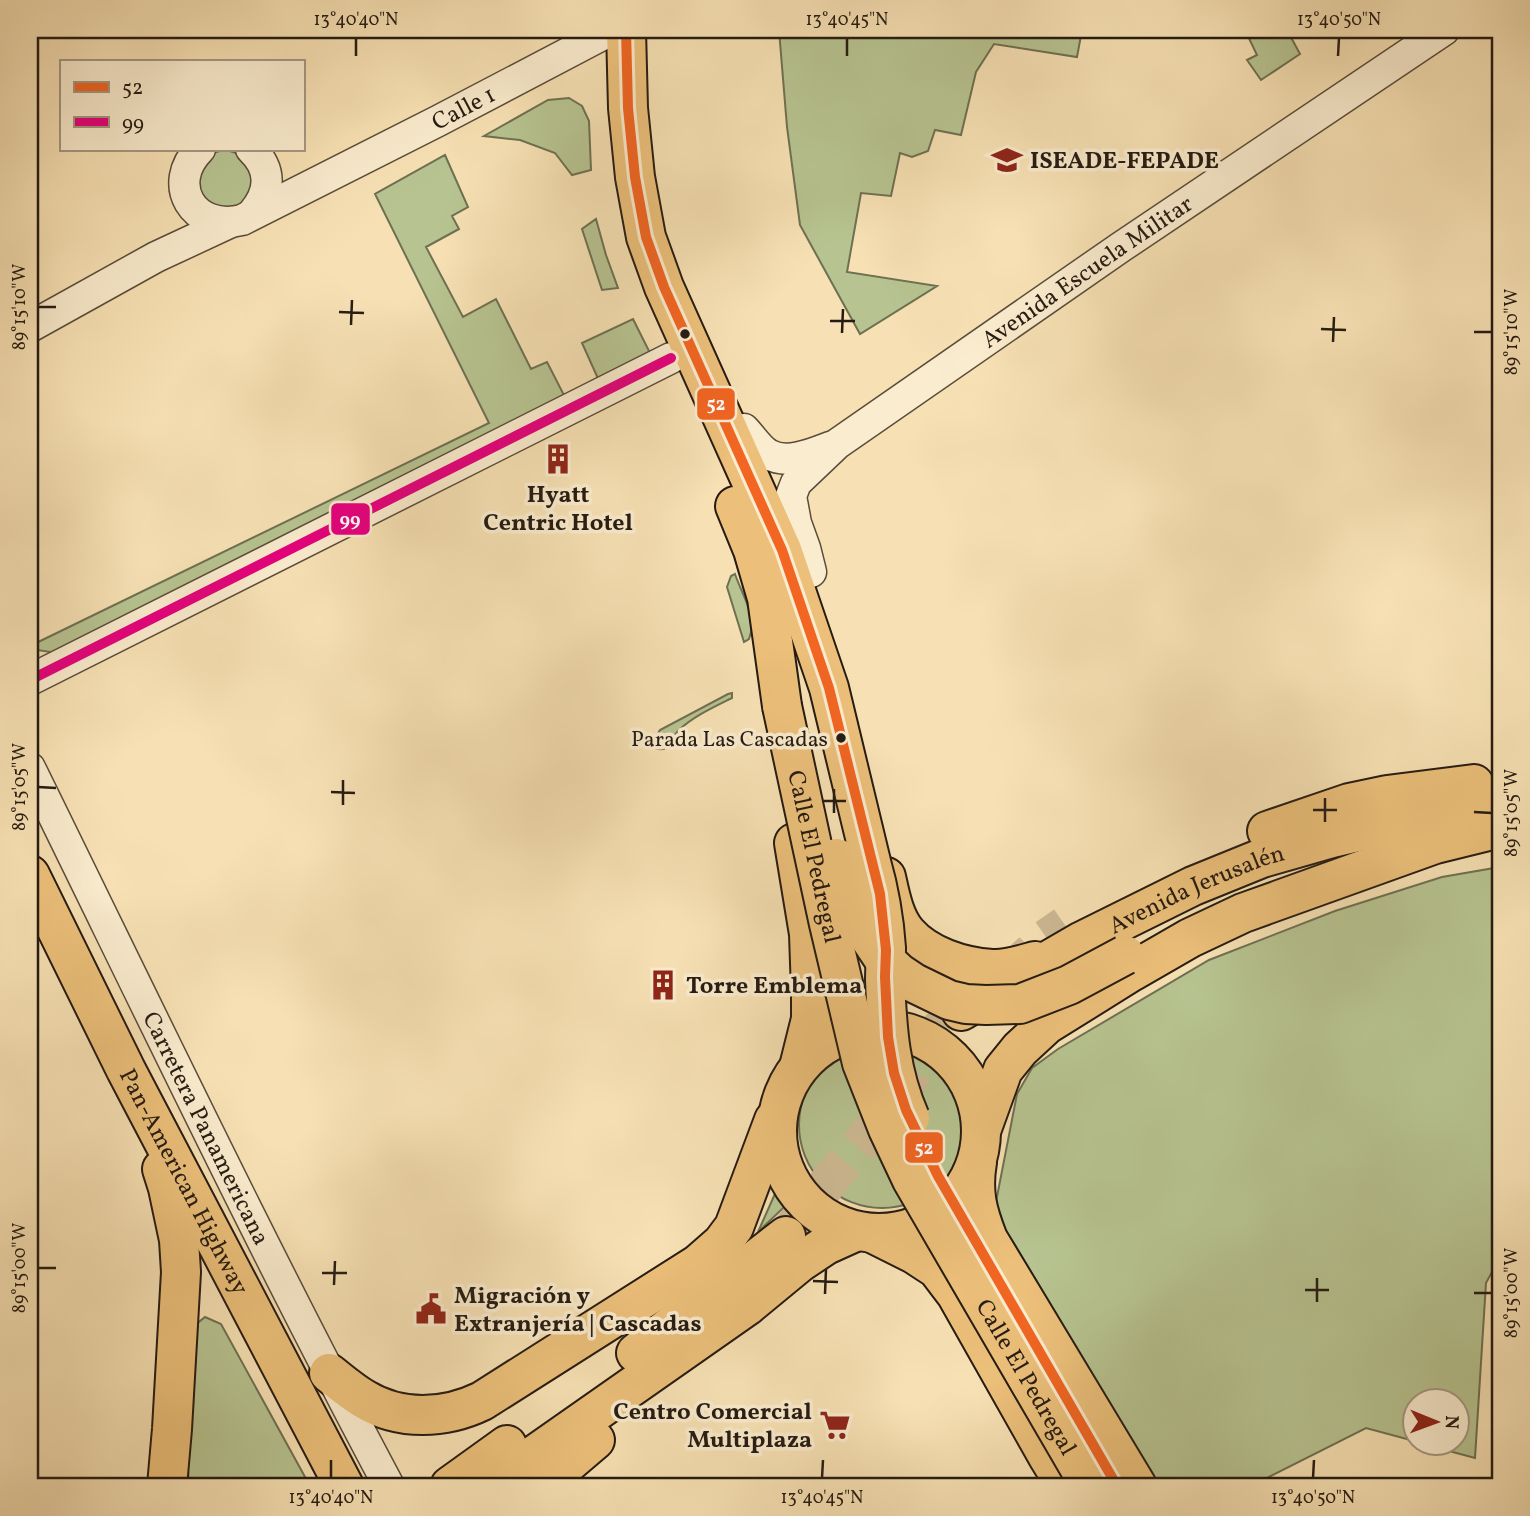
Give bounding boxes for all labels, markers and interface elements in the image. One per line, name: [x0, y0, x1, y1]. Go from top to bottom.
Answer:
text: 13°40'40"N: [314, 8, 398, 33]
text: 13°40'45"N: [806, 8, 888, 33]
text: 13°40'50"N: [1297, 8, 1381, 33]
legend: [60, 60, 304, 150]
text: 52: [122, 74, 143, 103]
street label: Calle 1: [426, 79, 502, 140]
text: 99: [122, 110, 144, 139]
school or university icon: ISEADE-FEPADE: [990, 143, 1024, 177]
place label: ISEADE-FEPADE: [1030, 145, 1219, 179]
street label: Avenida Escuela Militar: [975, 188, 1201, 358]
text: 89°15'10"W: [8, 264, 33, 350]
text: 89°15'10"W: [1500, 289, 1525, 375]
unlabelled marker: [678, 327, 692, 341]
line badge: 52: [696, 387, 736, 421]
text: 52: [706, 392, 726, 418]
building icon: Hyatt Centric Hotel: [541, 442, 575, 476]
place label: Hyatt Centric Hotel: [483, 479, 633, 541]
line badge: 99: [330, 502, 371, 536]
text: 99: [339, 508, 361, 534]
place label: Parada Las Cascadas: [631, 725, 828, 756]
marker: Parada Las Cascadas: [834, 731, 848, 745]
text: 89°15'05"W: [8, 743, 33, 831]
street label: Calle El Pedregal: [777, 767, 848, 947]
text: 89°15'05"W: [1500, 769, 1525, 857]
street label: Avenida Jerusalén: [1104, 837, 1289, 944]
building icon: Torre Emblema: [646, 968, 680, 1002]
place label: Torre Emblema: [686, 970, 862, 1004]
street label: Carretera Panamericana: [133, 1006, 277, 1252]
street label: Pan-American Highway: [109, 1063, 256, 1301]
line badge: 52: [904, 1131, 944, 1164]
text: 52: [914, 1136, 934, 1162]
text: 89°15'00"W: [8, 1223, 33, 1313]
text: 89°15'00"W: [1500, 1248, 1525, 1338]
place label: Migración y Extranjería | Cascadas: [454, 1280, 702, 1342]
public building icon: Migración y Extranjería | Cascadas: [414, 1292, 448, 1326]
street label: Calle El Pedregal: [966, 1293, 1084, 1463]
north arrow: [1400, 1386, 1470, 1456]
place label: Centro Comercial Multiplaza: [613, 1396, 812, 1458]
supermarket icon: Centro Comercial Multiplaza: [818, 1408, 852, 1442]
text: N: [1438, 1415, 1464, 1430]
text: 13°40'40"N: [289, 1486, 373, 1511]
text: 13°40'45"N: [781, 1486, 863, 1511]
text: 13°40'50"N: [1271, 1486, 1355, 1511]

